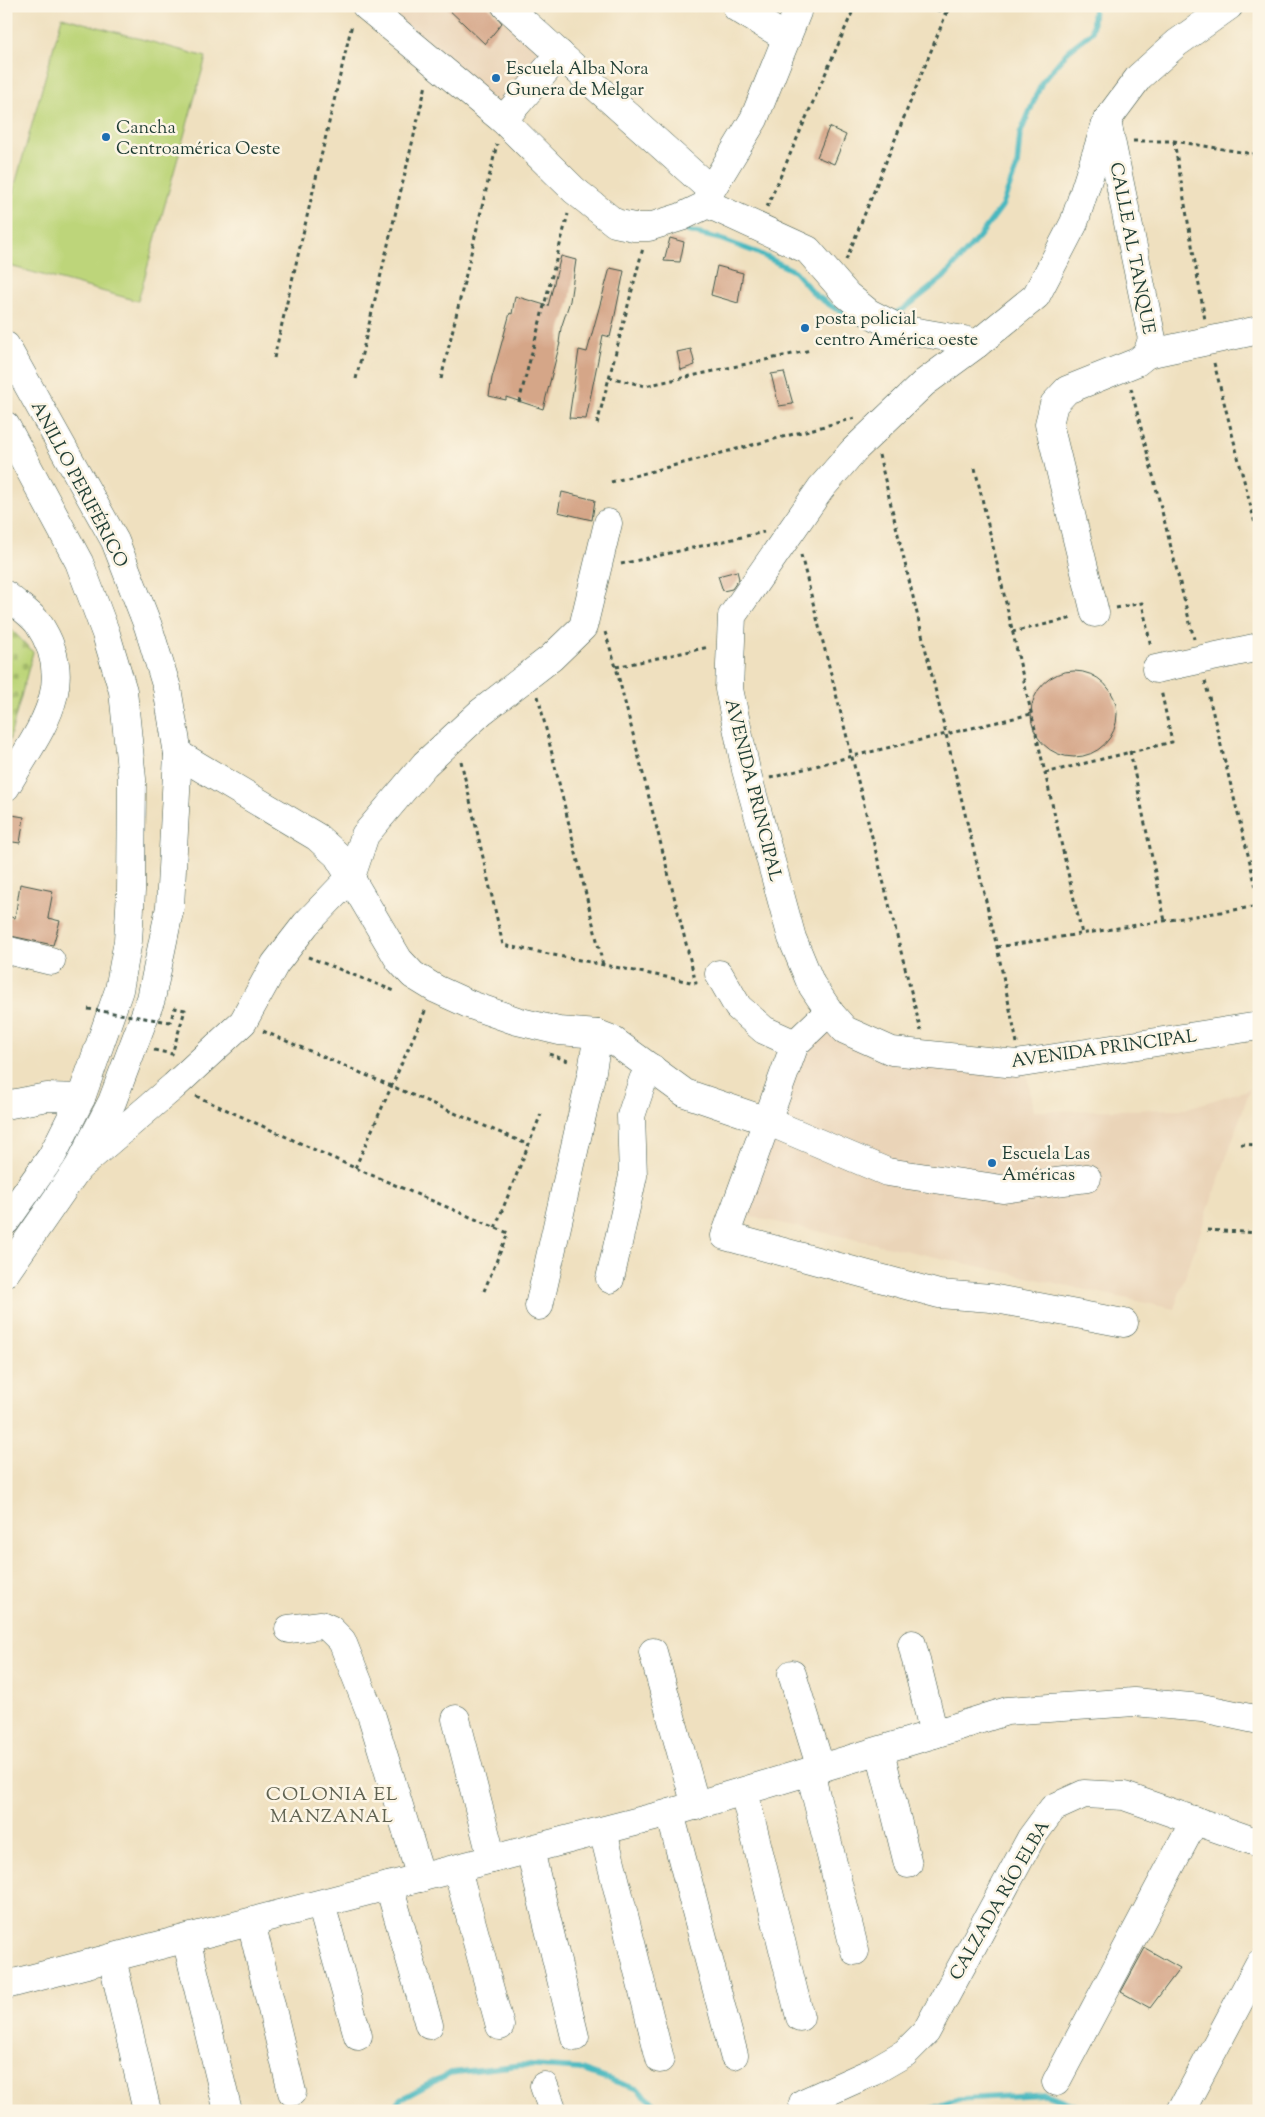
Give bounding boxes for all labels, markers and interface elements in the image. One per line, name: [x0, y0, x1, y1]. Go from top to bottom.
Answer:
place label: Escuela Alba Nora Gunera de Melgar: [506, 57, 649, 104]
marker: Escuela Alba Nora Gunera de Melgar: [490, 72, 502, 84]
place label: Cancha Centroamérica Oeste: [116, 116, 280, 163]
marker: Cancha Centroamérica Oeste: [100, 131, 112, 143]
street label: CALLE AL TANQUE: [1102, 160, 1160, 337]
place label: posta policial centro América oeste: [815, 307, 978, 354]
marker: posta policial centro América oeste: [799, 322, 811, 334]
street label: ANILLO PERIFÉRICO: [23, 397, 133, 573]
street label: AVENIDA PRINCIPAL: [717, 696, 787, 885]
street label: AVENIDA PRINCIPAL: [1010, 1024, 1199, 1076]
place label: Escuela Las Américas: [1002, 1142, 1090, 1189]
marker: Escuela Las Américas: [986, 1157, 998, 1169]
district label: COLONIA EL MANZANAL: [266, 1782, 398, 1831]
street label: CALZADA RÍO ELBA: [944, 1816, 1057, 1986]

